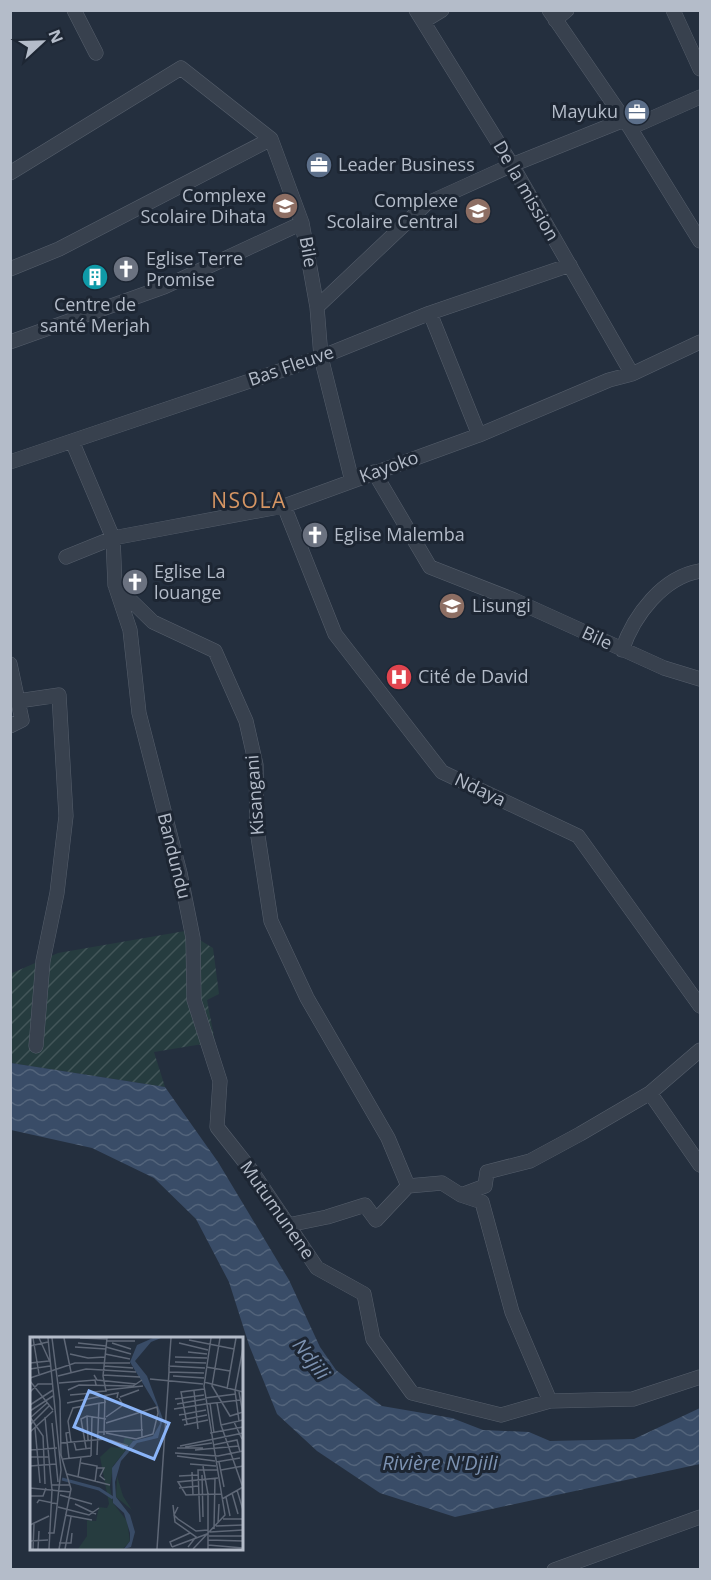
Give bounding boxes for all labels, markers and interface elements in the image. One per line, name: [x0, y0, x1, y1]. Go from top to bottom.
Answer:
north arrow: [12, 12, 72, 72]
text: N: [43, 26, 69, 47]
office icon: Mayuku: [622, 97, 652, 127]
place label: Mayuku: [551, 99, 618, 123]
street label: De la mission: [489, 136, 565, 245]
office icon: Leader Business: [304, 150, 334, 180]
place label: Leader Business: [338, 152, 475, 176]
place label: Complexe Scolaire Dihata: [140, 183, 266, 228]
place label: Complexe Scolaire Central: [327, 188, 458, 233]
school or university icon: Complexe Scolaire Dihata: [270, 191, 300, 221]
school or university icon: Complexe Scolaire Central: [463, 196, 493, 226]
street label: Bile: [294, 235, 323, 269]
place label: Eglise Terre Promise: [146, 246, 243, 291]
church icon: Eglise Terre Promise: [111, 254, 141, 284]
building icon: Centre de santé Merjah: [80, 262, 110, 292]
place label: Centre de santé Merjah: [40, 292, 150, 337]
street label: Bas Fleuve: [245, 339, 337, 391]
street label: Kayoko: [356, 444, 421, 488]
district label: NSOLA: [211, 486, 287, 514]
church icon: Eglise Malemba: [300, 520, 330, 550]
place label: Eglise Malemba: [334, 522, 465, 546]
place label: Eglise La louange: [154, 559, 226, 604]
church icon: Eglise La louange: [120, 567, 150, 597]
school or university icon: Lisungi: [437, 591, 467, 621]
place label: Lisungi: [472, 593, 531, 617]
street label: Bile: [578, 620, 616, 654]
hospital icon: Cité de David: [384, 662, 414, 692]
place label: Cité de David: [418, 664, 529, 688]
street label: Kisangani: [239, 754, 269, 836]
street label: Ndaya: [451, 767, 510, 811]
street label: Bandundu: [153, 810, 197, 901]
street label: Mutumunene: [235, 1156, 321, 1263]
water label: Ndjili: [287, 1332, 337, 1386]
inset map: [30, 1337, 243, 1550]
water label: Rivière N'Djili: [382, 1449, 499, 1476]

